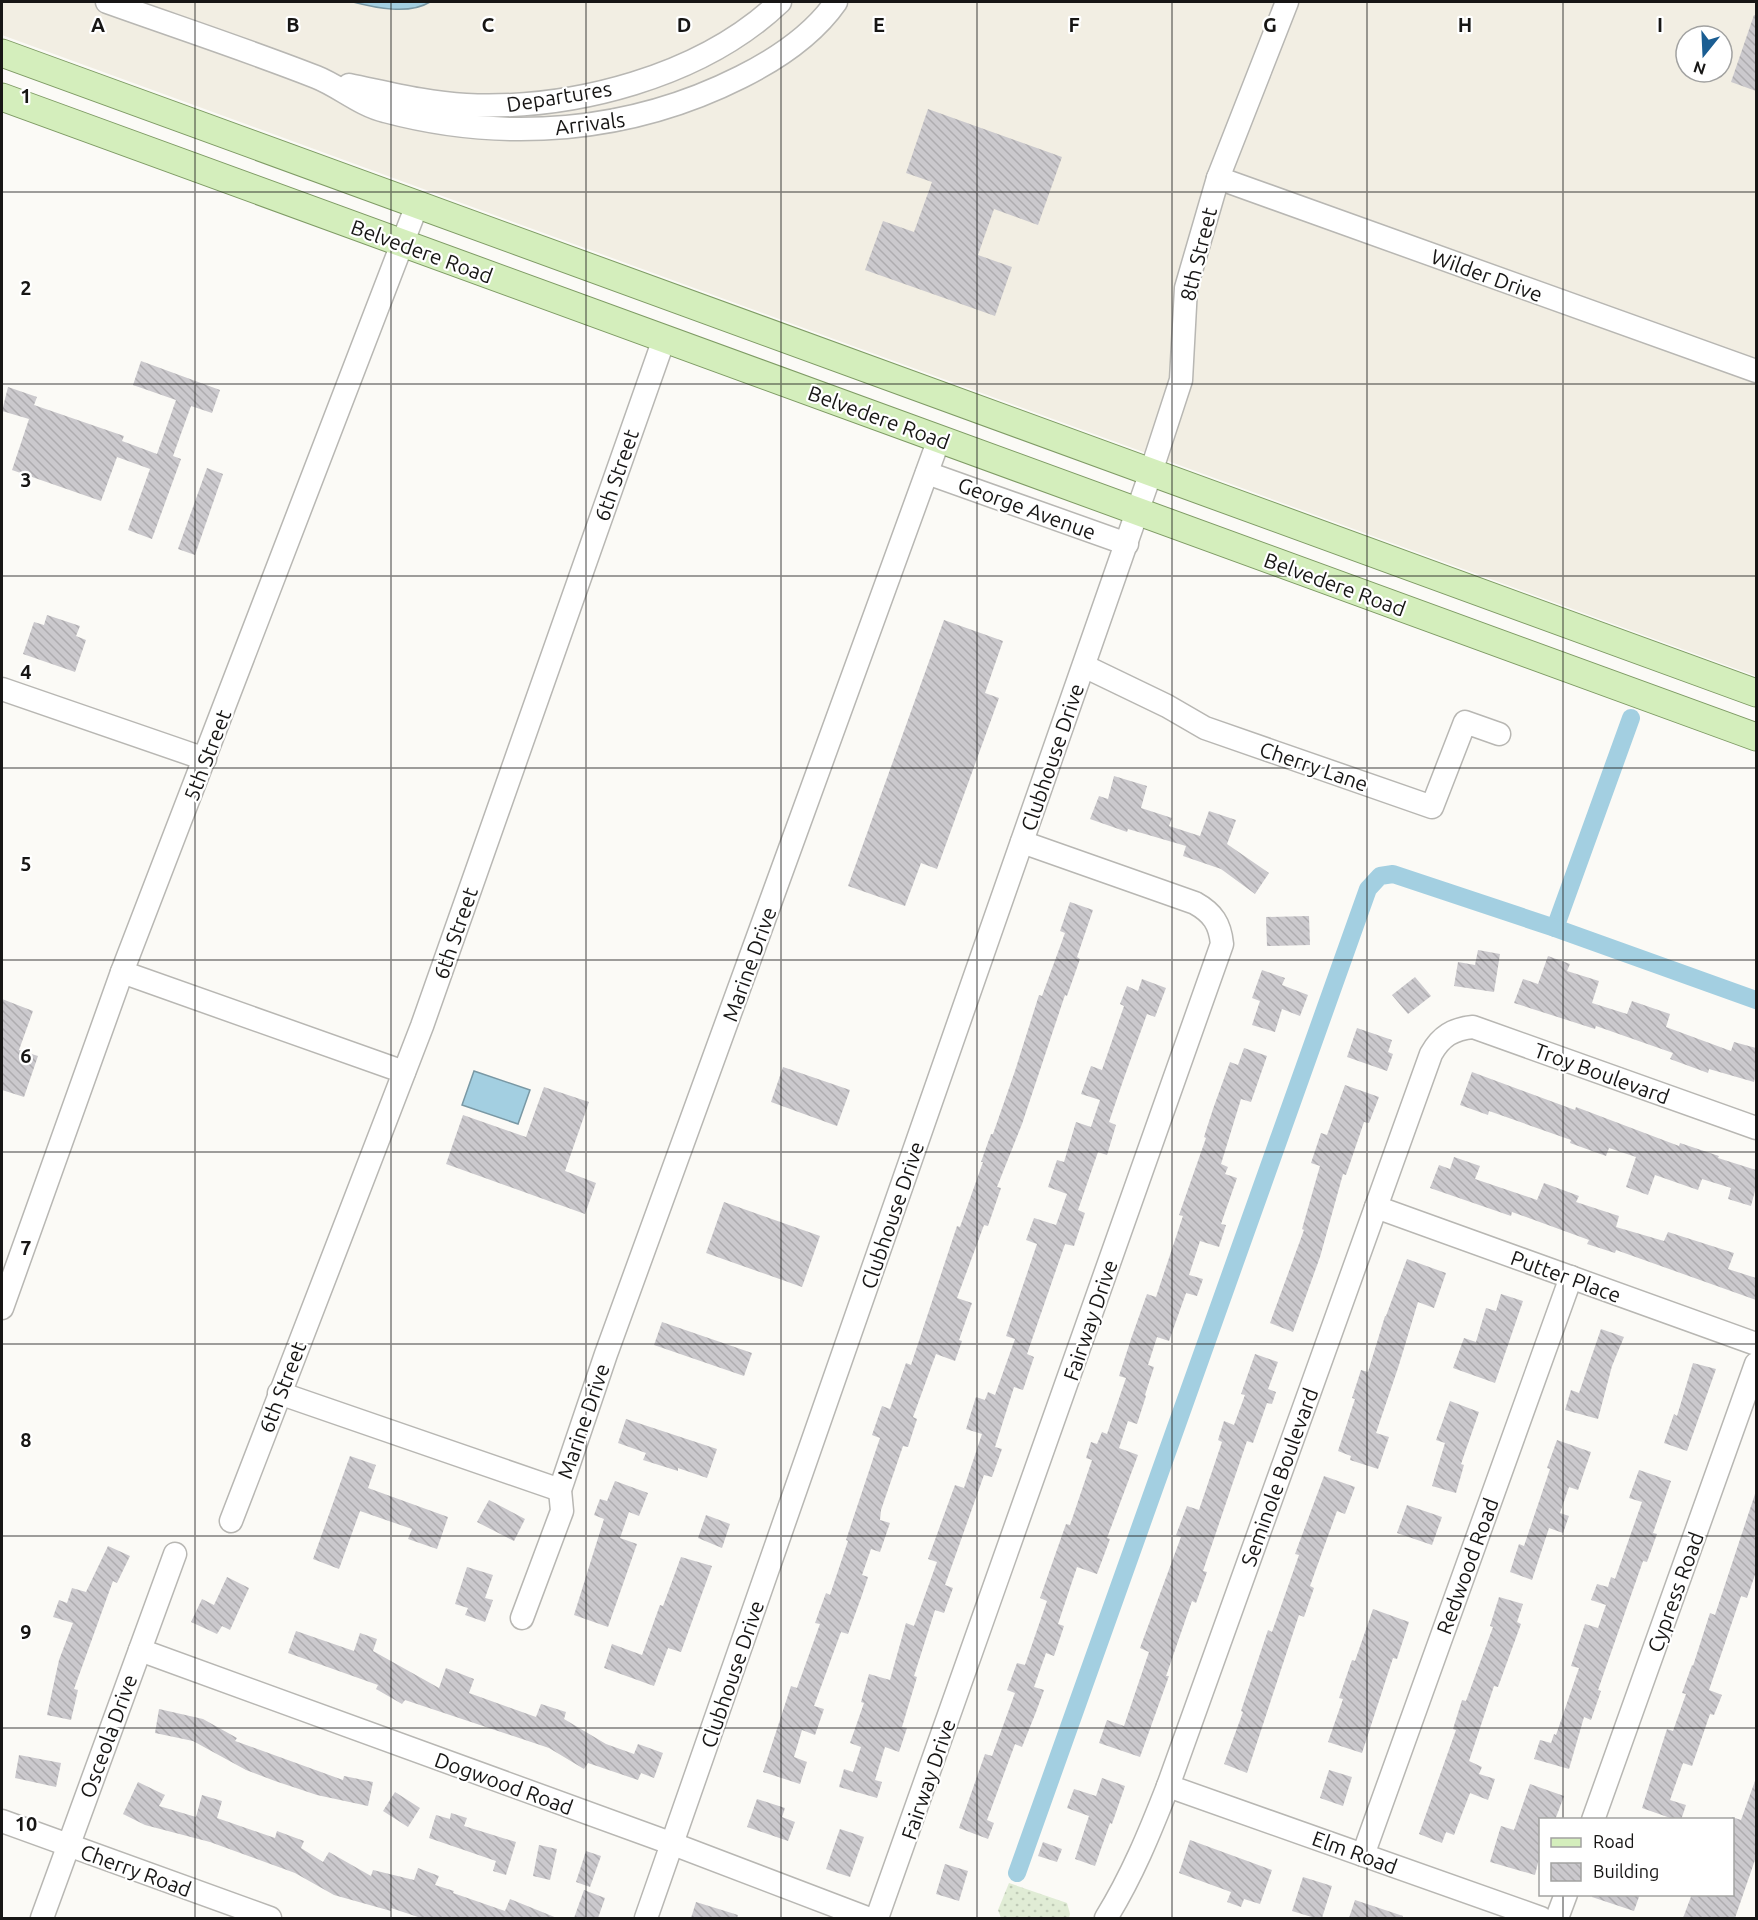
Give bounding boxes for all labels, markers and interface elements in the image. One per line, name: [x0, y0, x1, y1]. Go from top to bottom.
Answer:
text: A: [91, 13, 105, 36]
text: B: [286, 13, 300, 36]
text: C: [482, 13, 495, 36]
text: D: [677, 13, 691, 36]
text: E: [873, 13, 885, 36]
text: F: [1068, 13, 1080, 36]
text: G: [1263, 13, 1277, 36]
text: H: [1458, 13, 1472, 36]
text: I: [1657, 13, 1663, 36]
north arrow: [1674, 24, 1734, 84]
text: N: [1691, 58, 1708, 79]
street label: Departures: [505, 76, 613, 116]
text: 1: [20, 84, 32, 107]
street label: Arrivals: [554, 107, 626, 139]
street label: 8th Street: [1175, 205, 1221, 303]
street label: Belvedere Road: [348, 214, 496, 288]
street label: Wilder Drive: [1428, 244, 1546, 306]
text: 2: [20, 276, 32, 299]
street label: Belvedere Road: [805, 380, 953, 454]
street label: 6th Street: [589, 426, 643, 524]
text: 3: [20, 468, 32, 491]
street label: George Avenue: [955, 472, 1099, 544]
street label: Belvedere Road: [1261, 547, 1409, 621]
text: 4: [20, 660, 32, 683]
street label: Clubhouse Drive: [1016, 680, 1088, 834]
street label: 5th Street: [179, 706, 235, 804]
street label: Cherry Lane: [1257, 736, 1371, 796]
text: 5: [20, 852, 32, 875]
street label: 6th Street: [428, 884, 482, 982]
street label: Marine Drive: [717, 903, 781, 1025]
street label: Troy Boulevard: [1531, 1037, 1673, 1109]
text: 6: [20, 1044, 32, 1067]
street label: Clubhouse Drive: [856, 1138, 928, 1292]
text: 7: [20, 1236, 32, 1259]
street label: Putter Place: [1508, 1245, 1624, 1307]
street label: Fairway Drive: [1058, 1256, 1122, 1384]
street label: 6th Street: [254, 1338, 310, 1436]
street label: Marine Drive: [552, 1360, 614, 1482]
street label: Seminole Boulevard: [1236, 1385, 1322, 1569]
text: 8: [20, 1428, 32, 1451]
street label: Redwood Road: [1431, 1495, 1503, 1637]
street label: Cypress Road: [1642, 1529, 1708, 1655]
street label: Clubhouse Drive: [696, 1597, 768, 1751]
text: 9: [20, 1620, 32, 1643]
street label: Osceola Drive: [75, 1671, 141, 1801]
street label: Fairway Drive: [896, 1715, 960, 1843]
street label: Dogwood Road: [432, 1747, 576, 1819]
text: 10: [15, 1812, 37, 1835]
legend: [1539, 1818, 1734, 1896]
street label: Elm Road: [1309, 1826, 1401, 1878]
text: Road: [1593, 1831, 1635, 1851]
street label: Cherry Road: [77, 1839, 195, 1901]
text: Building: [1593, 1861, 1659, 1881]

